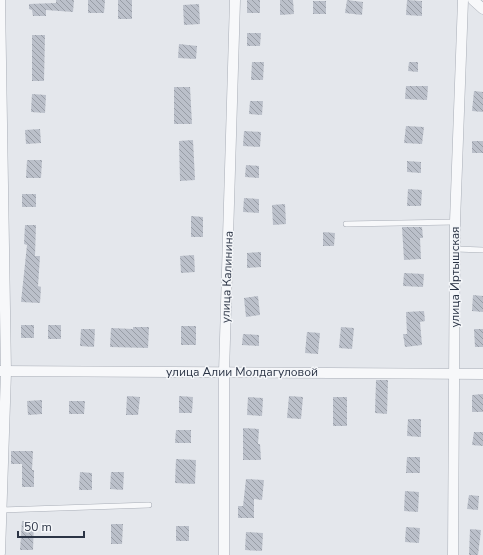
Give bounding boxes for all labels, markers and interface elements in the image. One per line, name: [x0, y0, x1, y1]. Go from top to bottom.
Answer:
street label: улица Иртышская: [447, 226, 463, 328]
street label: улица Калинина: [217, 231, 237, 323]
street label: улица Алии Молдагуловой: [166, 364, 318, 380]
scale bar: [18, 513, 84, 539]
text: 50 m: [24, 519, 52, 535]

